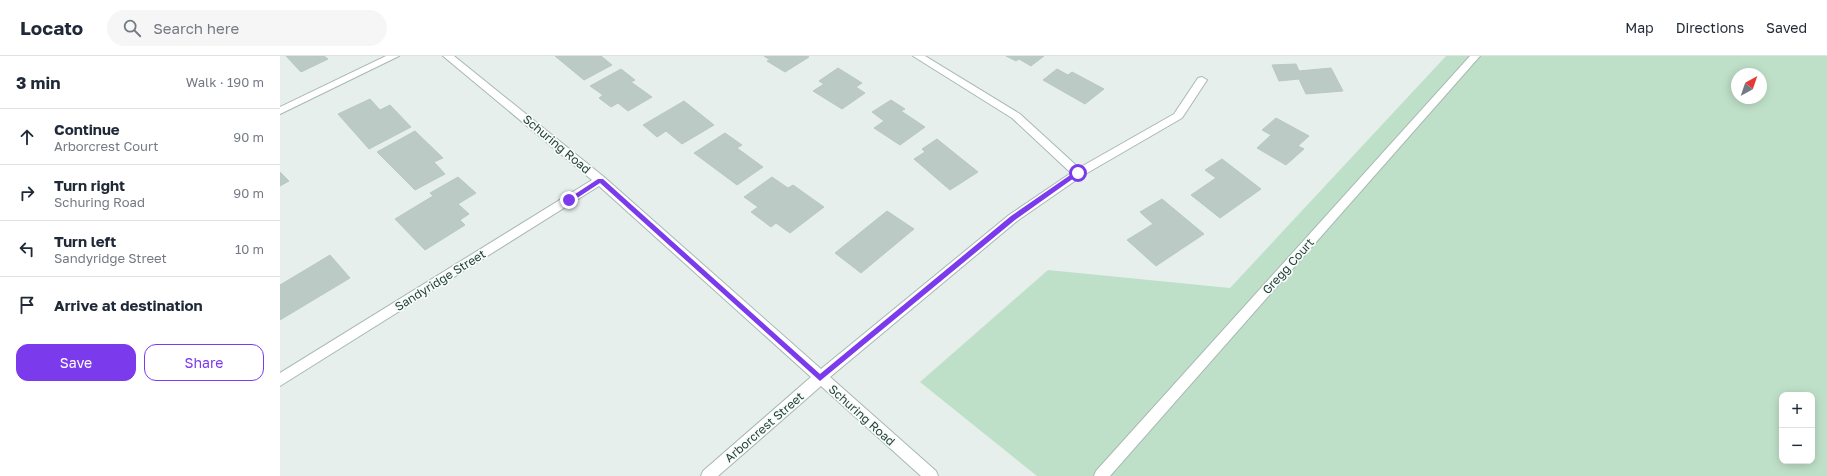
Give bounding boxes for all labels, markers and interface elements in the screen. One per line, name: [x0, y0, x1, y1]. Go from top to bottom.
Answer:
search box: [107, 10, 387, 46]
text: Locato: [20, 16, 83, 39]
icon: search: [121, 17, 143, 39]
text: Search here: [153, 19, 239, 37]
text: Map: [1625, 19, 1654, 36]
text: Directions: [1676, 19, 1744, 36]
text: Saved: [1766, 19, 1807, 36]
north arrow: [1731, 68, 1767, 104]
text: 3 min: [16, 72, 60, 93]
text: Walk · 190 m: [186, 74, 264, 90]
street label: Schuring Road: [520, 111, 594, 177]
text: Continue: [54, 120, 120, 138]
icon: ahead: [16, 126, 38, 148]
text: 90 m: [233, 129, 264, 145]
text: Arborcrest Court: [54, 138, 158, 154]
route start: [1069, 164, 1087, 182]
text: Turn right: [54, 176, 125, 194]
icon: right: [16, 182, 38, 204]
text: 90 m: [233, 185, 264, 201]
route end: [560, 191, 578, 209]
text: Schuring Road: [54, 194, 145, 210]
text: Turn left: [54, 232, 116, 250]
street label: Gregg Court: [1259, 235, 1317, 297]
icon: left: [16, 238, 38, 260]
text: 10 m: [235, 241, 264, 257]
street label: Sandyridge Street: [392, 246, 488, 314]
text: Sandyridge Street: [54, 250, 167, 266]
icon: arrive: [16, 294, 38, 316]
text: Arrive at destination: [54, 296, 203, 314]
button: Save: [16, 344, 136, 381]
button: Share: [144, 344, 264, 381]
street label: Schuring Road: [826, 381, 898, 449]
street label: Arborcrest Street: [721, 389, 807, 465]
map controls: [1779, 392, 1815, 464]
button: +: [1779, 392, 1815, 428]
button: −: [1779, 428, 1815, 464]

